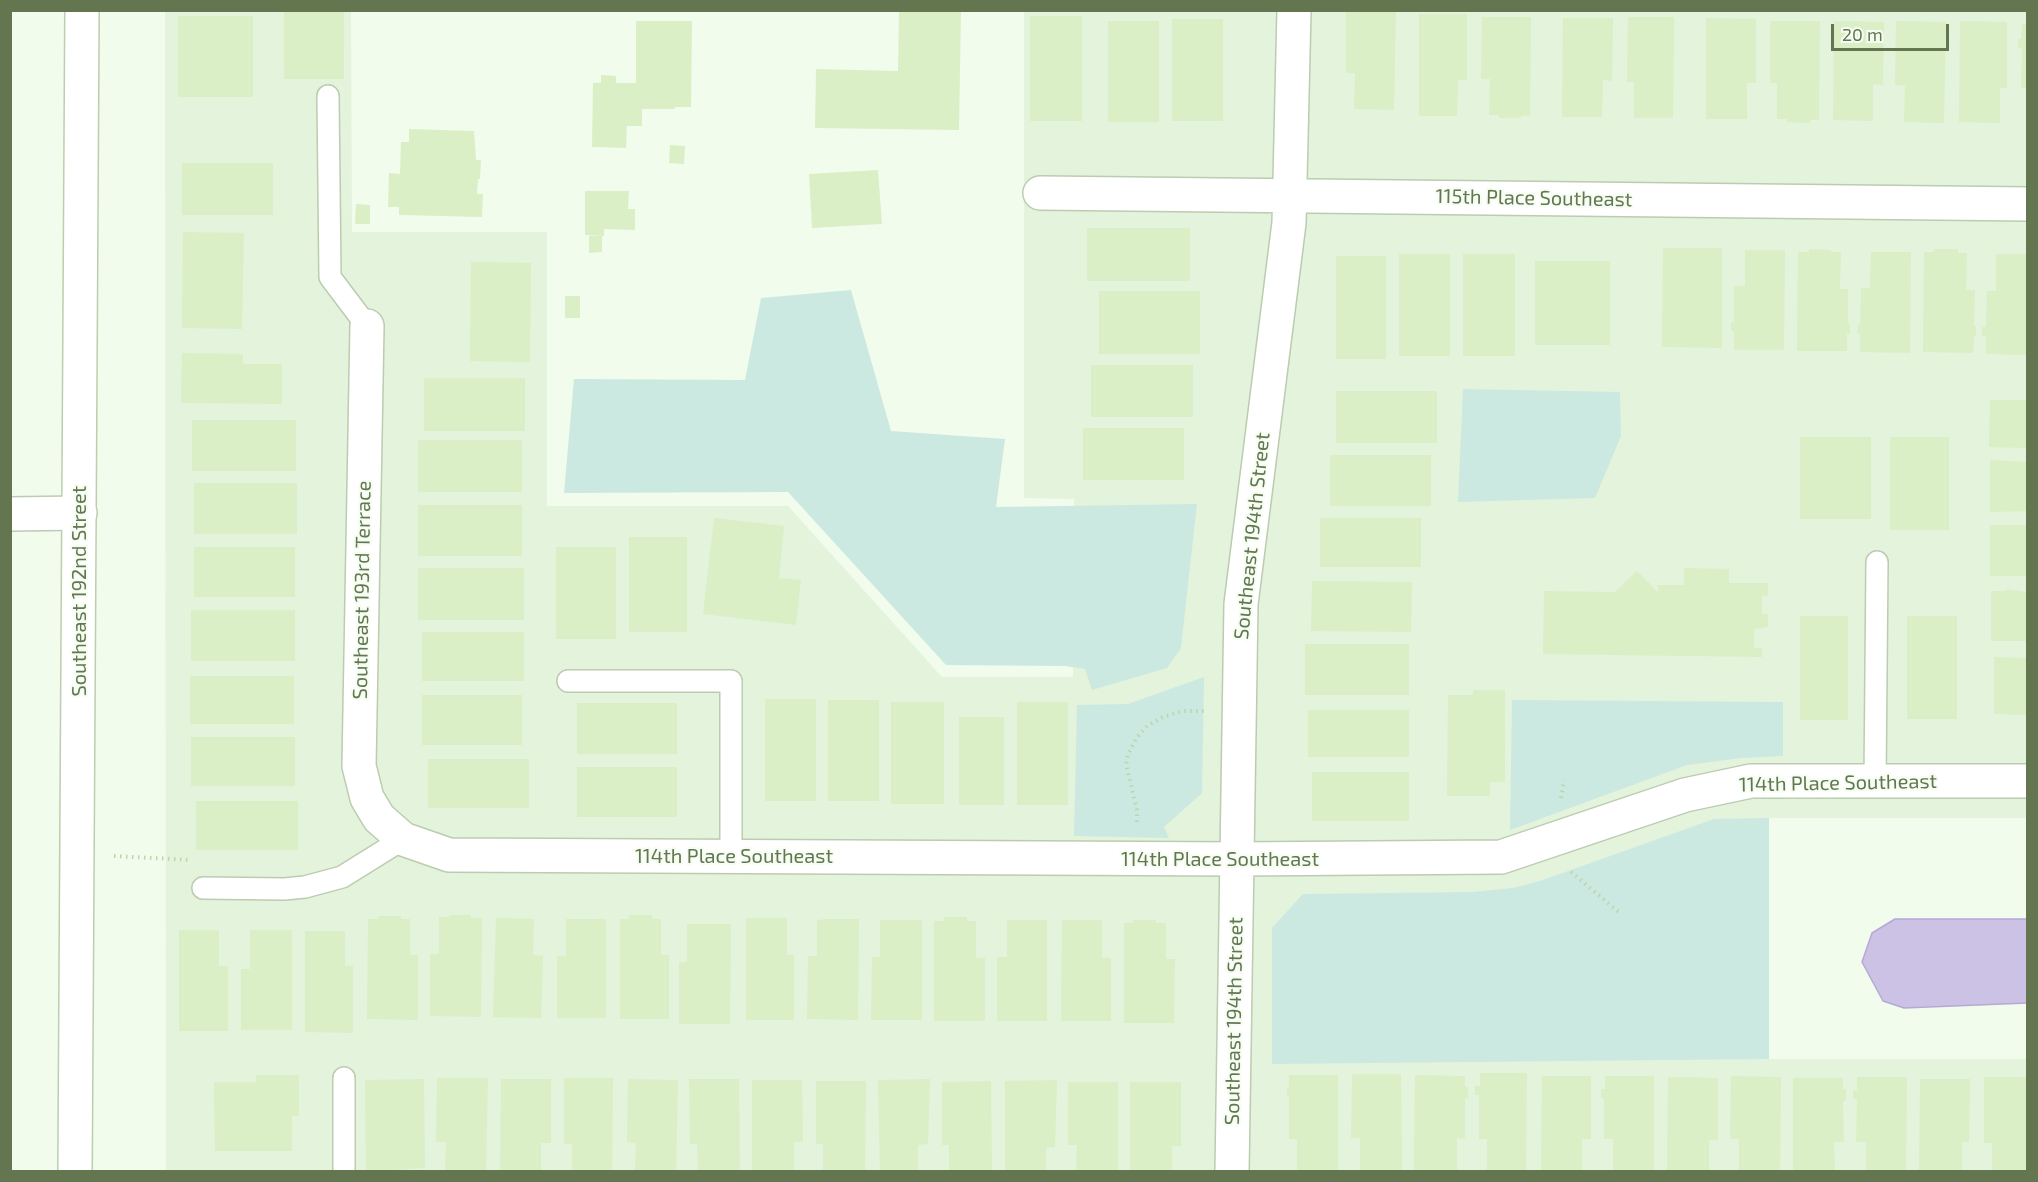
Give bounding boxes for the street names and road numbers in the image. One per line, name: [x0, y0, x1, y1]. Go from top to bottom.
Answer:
street label: 115th Place Southeast: [1436, 184, 1632, 212]
street label: Southeast 194th Street: [1229, 431, 1275, 641]
street label: Southeast 193rd Terrace: [348, 480, 376, 700]
street label: Southeast 192nd Street: [67, 486, 91, 696]
street label: 114th Place Southeast: [1739, 769, 1937, 797]
street label: 114th Place Southeast: [635, 844, 833, 868]
street label: 114th Place Southeast: [1121, 847, 1319, 871]
street label: Southeast 194th Street: [1220, 917, 1248, 1125]

